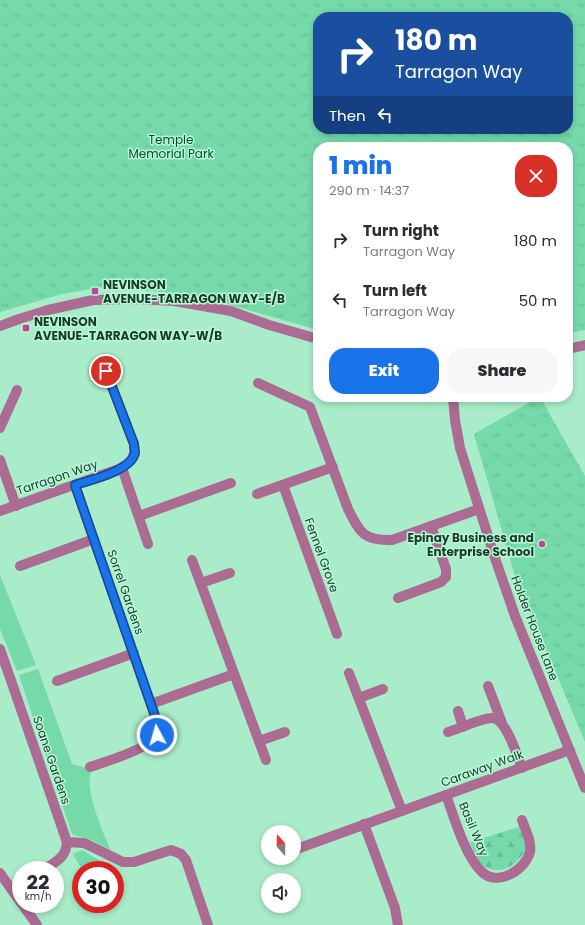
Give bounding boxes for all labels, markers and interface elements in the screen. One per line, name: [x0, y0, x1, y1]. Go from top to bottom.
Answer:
text: 180 m: [395, 21, 478, 60]
icon: right: [329, 28, 381, 80]
text: Tarragon Way: [395, 59, 522, 84]
icon: left: [374, 104, 396, 126]
text: Then: [329, 105, 366, 126]
park label: Temple Memorial Park: [128, 131, 214, 162]
text: 1 min: [329, 149, 392, 182]
button: close: [515, 155, 557, 197]
text: 290 m · 14:37: [329, 181, 409, 200]
text: Turn right: [363, 220, 439, 241]
icon: right: [329, 229, 351, 251]
text: 180 m: [514, 230, 557, 251]
text: Tarragon Way: [363, 242, 455, 261]
place label: NEVINSON AVENUE-TARRAGON WAY-E/B: [103, 276, 285, 307]
text: Turn left: [363, 280, 427, 301]
marker: NEVINSON AVENUE-TARRAGON WAY-E/B: [90, 286, 100, 296]
icon: left: [329, 289, 351, 311]
text: 50 m: [519, 290, 557, 311]
text: Tarragon Way: [363, 302, 455, 321]
place label: NEVINSON AVENUE-TARRAGON WAY-W/B: [34, 313, 222, 344]
marker: NEVINSON AVENUE-TARRAGON WAY-W/B: [21, 323, 31, 333]
button: Exit: [329, 348, 439, 394]
button: Share: [447, 348, 557, 394]
pin: [89, 354, 123, 388]
icon: arrive: [95, 360, 117, 382]
street label: Tarragon Way: [14, 455, 100, 499]
street label: Fennel Grove: [301, 515, 343, 595]
place label: Epinay Business and Enterprise School: [407, 529, 534, 560]
marker: Epinay Business and Enterprise School: [537, 539, 547, 549]
street label: Sorrel Gardens: [104, 547, 148, 637]
street label: Holder House Lane: [507, 573, 563, 683]
street label: Soane Gardens: [29, 713, 75, 807]
position arrow: [136, 714, 178, 756]
street label: Caraway Walk: [438, 745, 526, 791]
street label: Basil Way: [455, 799, 493, 859]
north arrow: [261, 825, 301, 865]
map controls: [261, 825, 301, 913]
speed limit sign: 30: [72, 861, 124, 913]
text: 22: [27, 868, 49, 896]
button: sound: [261, 873, 301, 913]
text: km/h: [25, 889, 51, 904]

